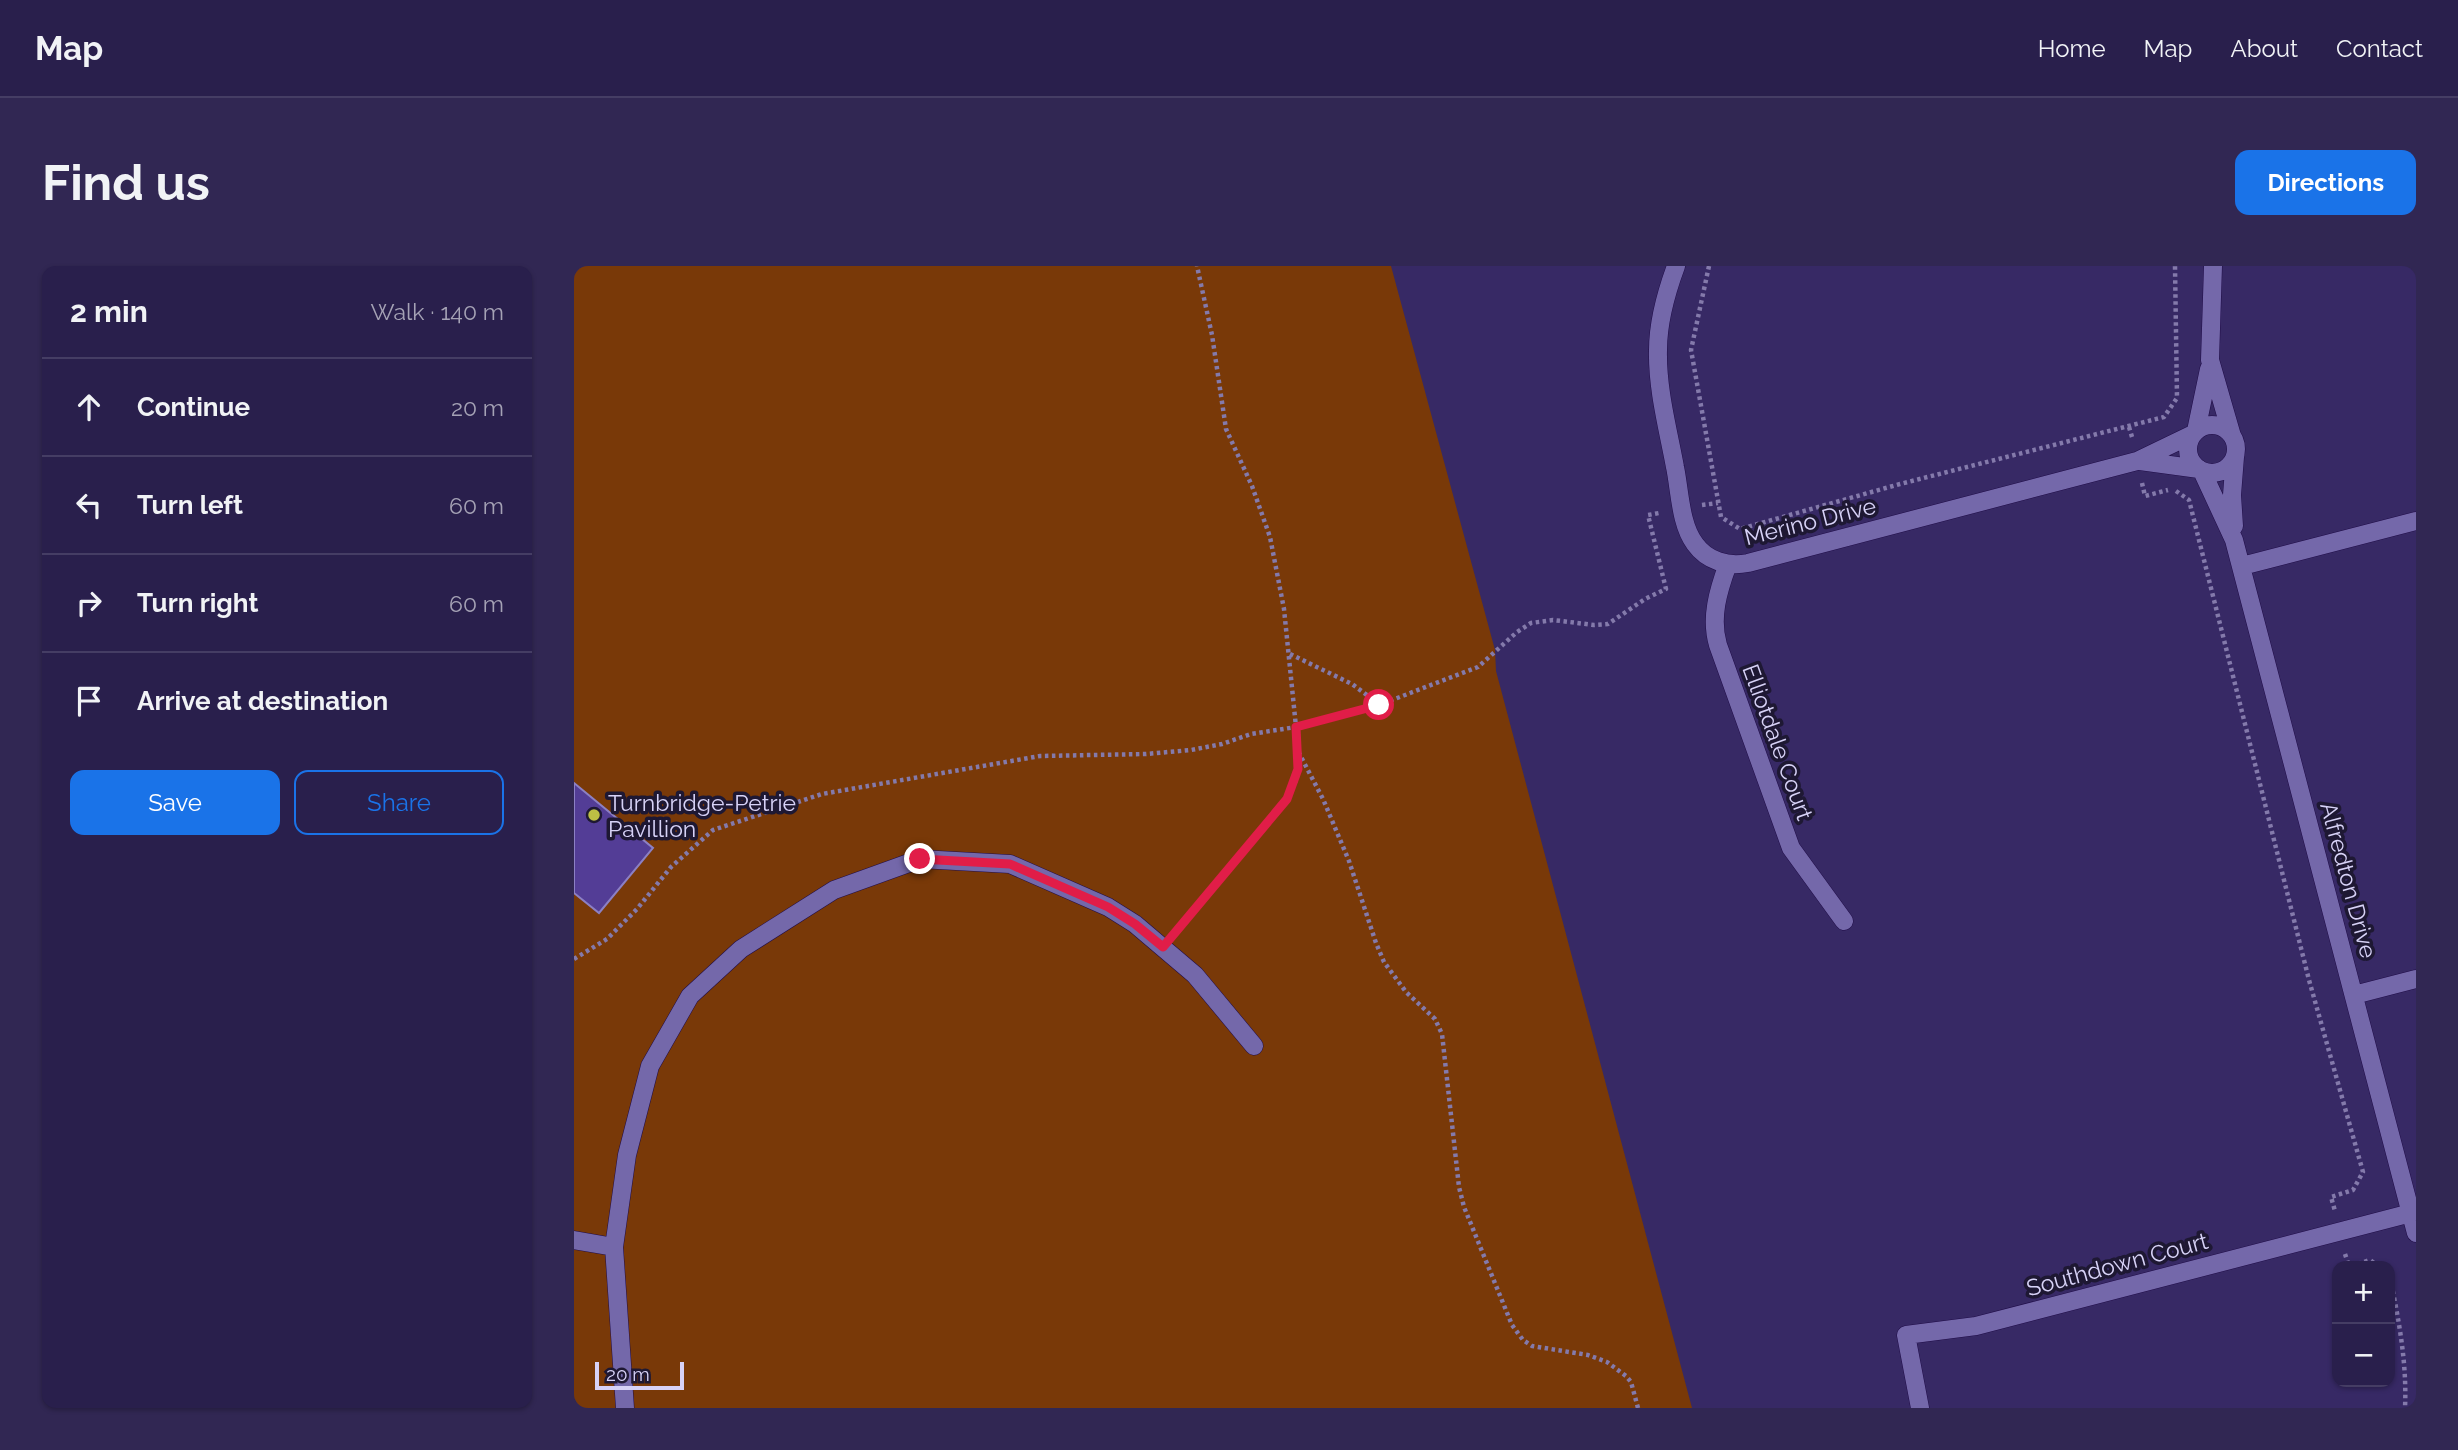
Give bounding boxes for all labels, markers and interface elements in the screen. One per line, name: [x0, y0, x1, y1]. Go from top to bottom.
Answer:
text: Map: [35, 29, 103, 68]
text: Home: [2038, 34, 2106, 63]
text: Map: [2144, 34, 2192, 63]
text: About: [2230, 34, 2298, 63]
text: Contact: [2336, 34, 2423, 63]
button: Directions: [2235, 150, 2416, 215]
text: Find us: [42, 154, 210, 211]
text: 2 min: [70, 294, 148, 329]
text: Walk · 140 m: [371, 298, 504, 325]
icon: ahead: [70, 388, 108, 426]
text: Continue: [137, 392, 250, 422]
text: 20 m: [451, 394, 504, 421]
icon: left: [70, 486, 108, 524]
text: Turn left: [137, 490, 243, 520]
text: 60 m: [449, 492, 504, 519]
street label: Merino Drive: [1742, 492, 1878, 550]
icon: right: [70, 584, 108, 622]
text: Turn right: [137, 588, 258, 618]
text: 60 m: [449, 590, 504, 617]
street label: Elliotdale Court: [1737, 660, 1819, 824]
icon: arrive: [70, 682, 108, 720]
text: Arrive at destination: [137, 686, 388, 716]
route start: [1363, 689, 1394, 720]
button: Save: [70, 770, 280, 835]
button: Share: [294, 770, 504, 835]
place label: Turnbridge-Petrie Pavillion: [608, 789, 796, 842]
street label: Alfredton Drive: [2315, 799, 2383, 961]
marker: Turnbridge-Petrie Pavillion: [586, 807, 602, 823]
route end: [904, 843, 935, 874]
street label: Southdown Court: [2023, 1227, 2211, 1301]
map controls: [2332, 1261, 2395, 1387]
button: +: [2332, 1261, 2395, 1324]
button: −: [2332, 1324, 2395, 1387]
scale bar: [595, 1359, 684, 1391]
text: 20 m: [606, 1363, 650, 1385]

